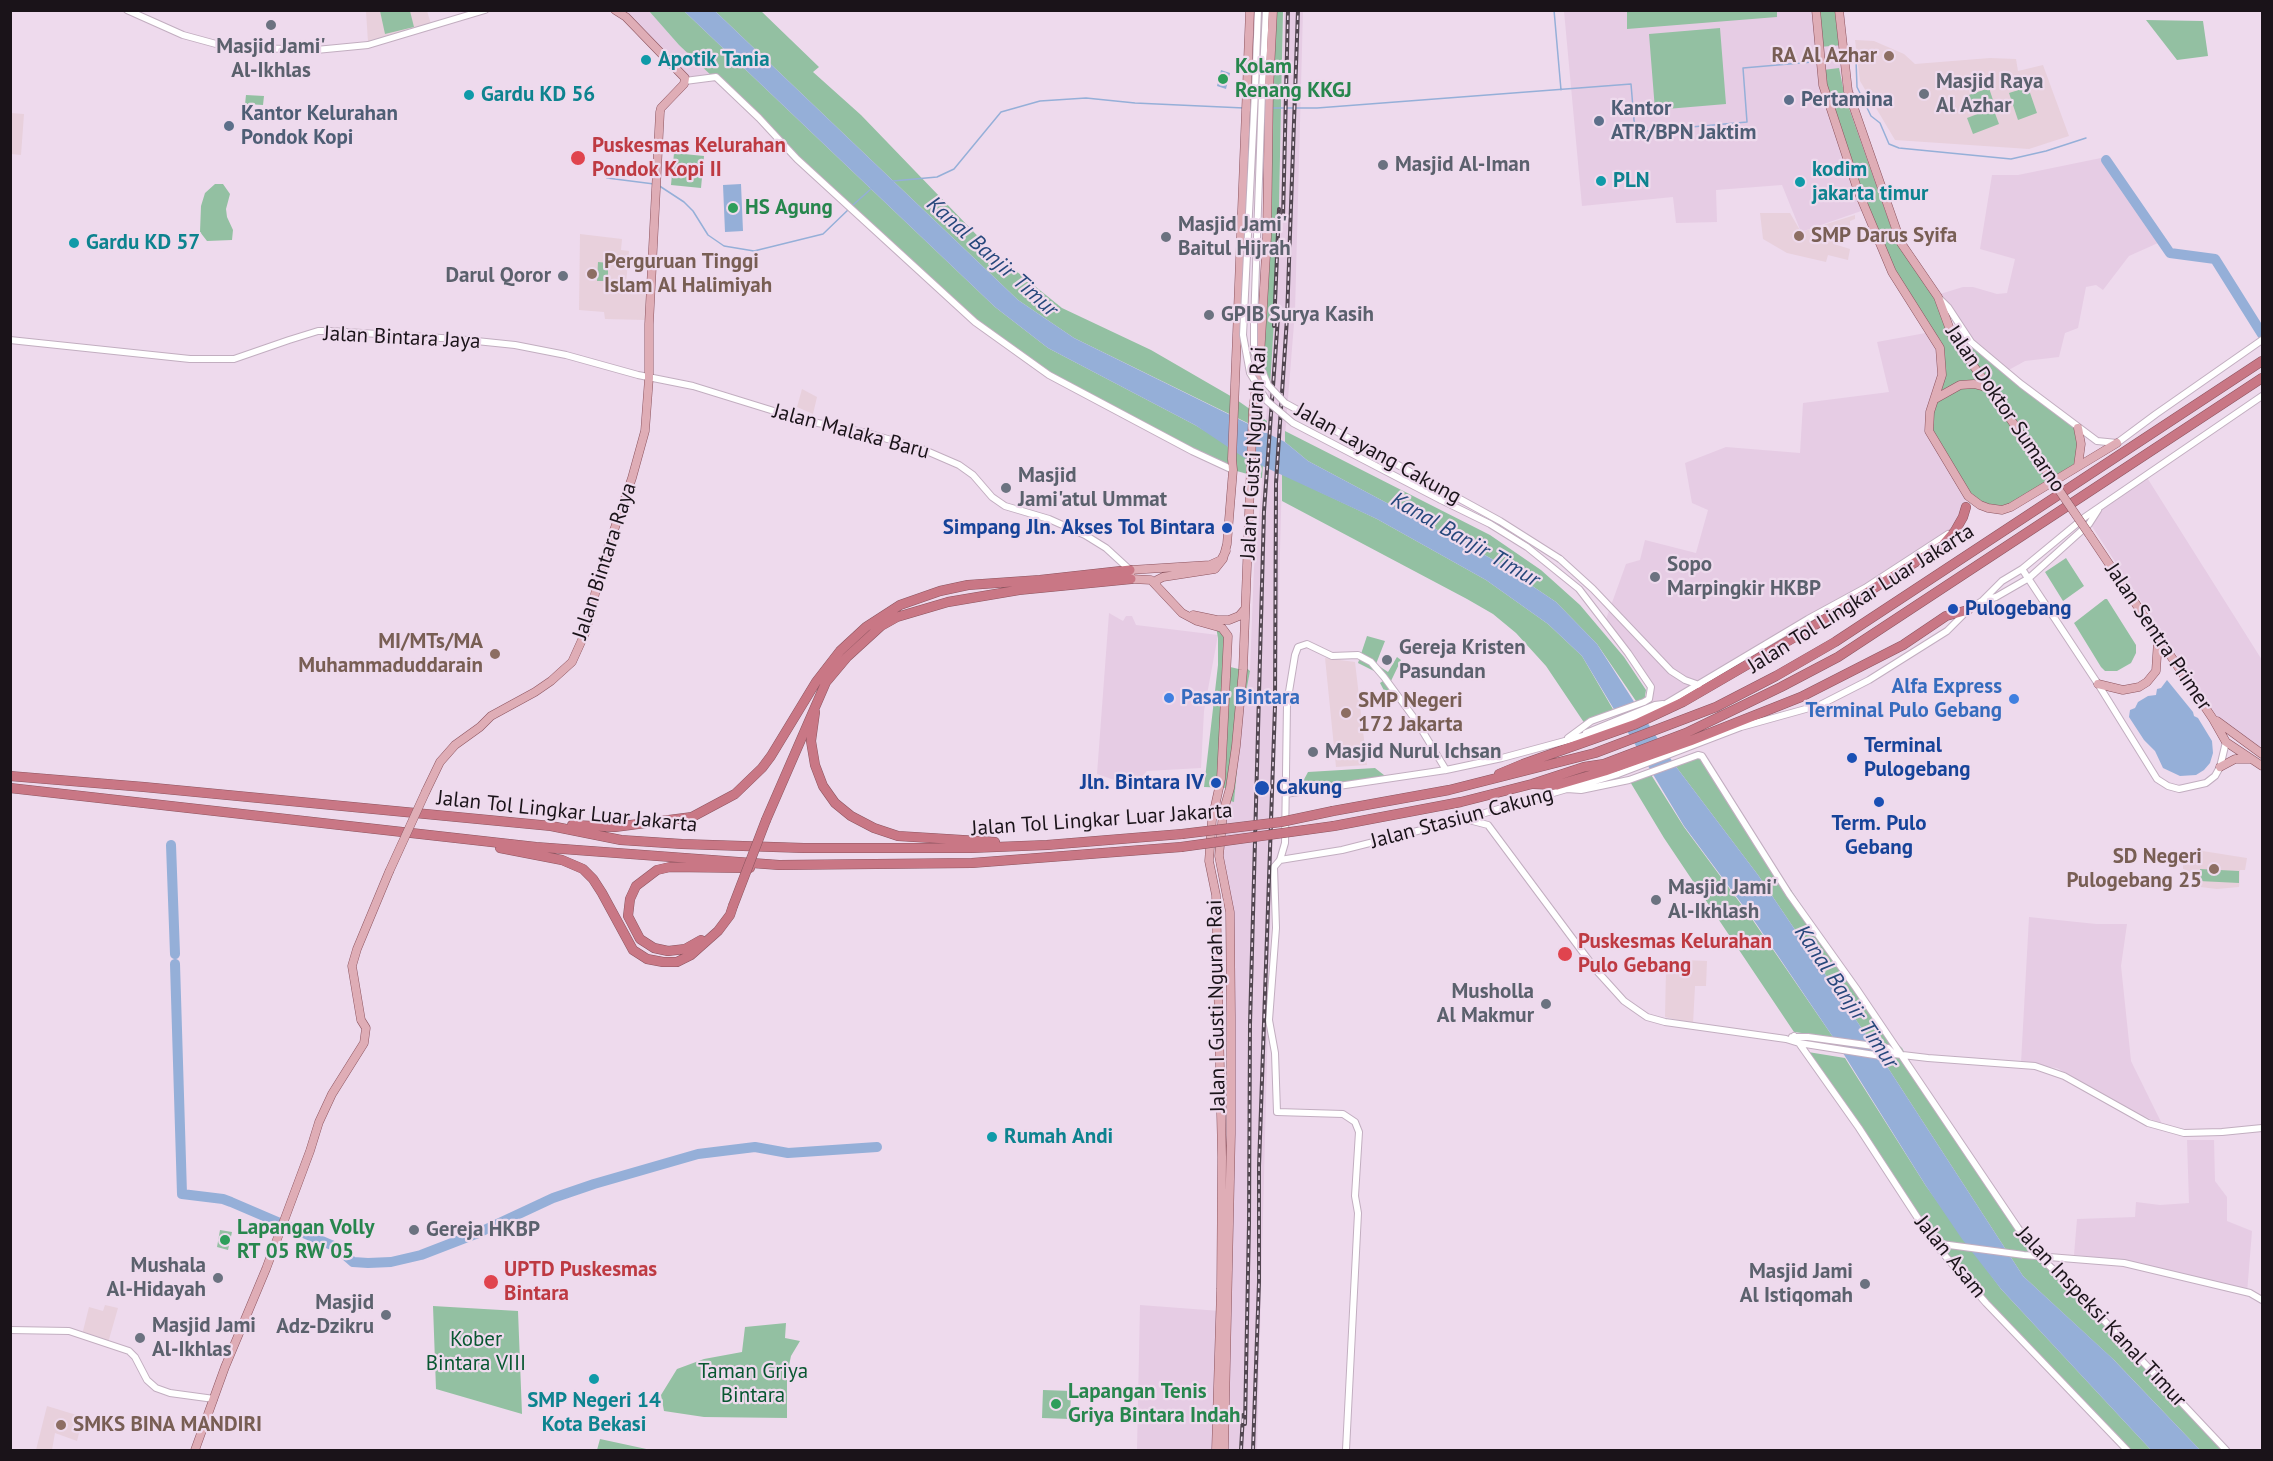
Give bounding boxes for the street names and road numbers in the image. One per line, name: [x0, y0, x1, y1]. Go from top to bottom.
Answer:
street label: Jalan Bintara Jaya: [323, 321, 481, 355]
street label: Jalan Doktor Sumarno: [1940, 321, 2070, 497]
street label: Jalan I Gusti Ngurah Rai: [1236, 346, 1272, 560]
street label: Jalan Layang Cakung: [1291, 398, 1465, 510]
street label: Jalan Malaka Baru: [770, 399, 932, 465]
street label: Jalan Bintara Raya: [568, 480, 642, 642]
street label: Jalan Tol Lingkar Luar Jakarta: [1743, 519, 1979, 679]
street label: Jalan Sentra Primer: [2099, 558, 2217, 716]
street label: Jalan Stasiun Cakung: [1368, 782, 1556, 854]
street label: Jalan Tol Lingkar Luar Jakarta: [435, 786, 699, 838]
street label: Jalan Tol Lingkar Luar Jakarta: [971, 798, 1233, 842]
street label: Jalan I Gusti Ngurah Rai: [1203, 899, 1231, 1113]
street label: Jalan Asam: [1909, 1211, 1991, 1303]
street label: Jalan Inspeksi Kanal Timur: [2011, 1221, 2191, 1413]

